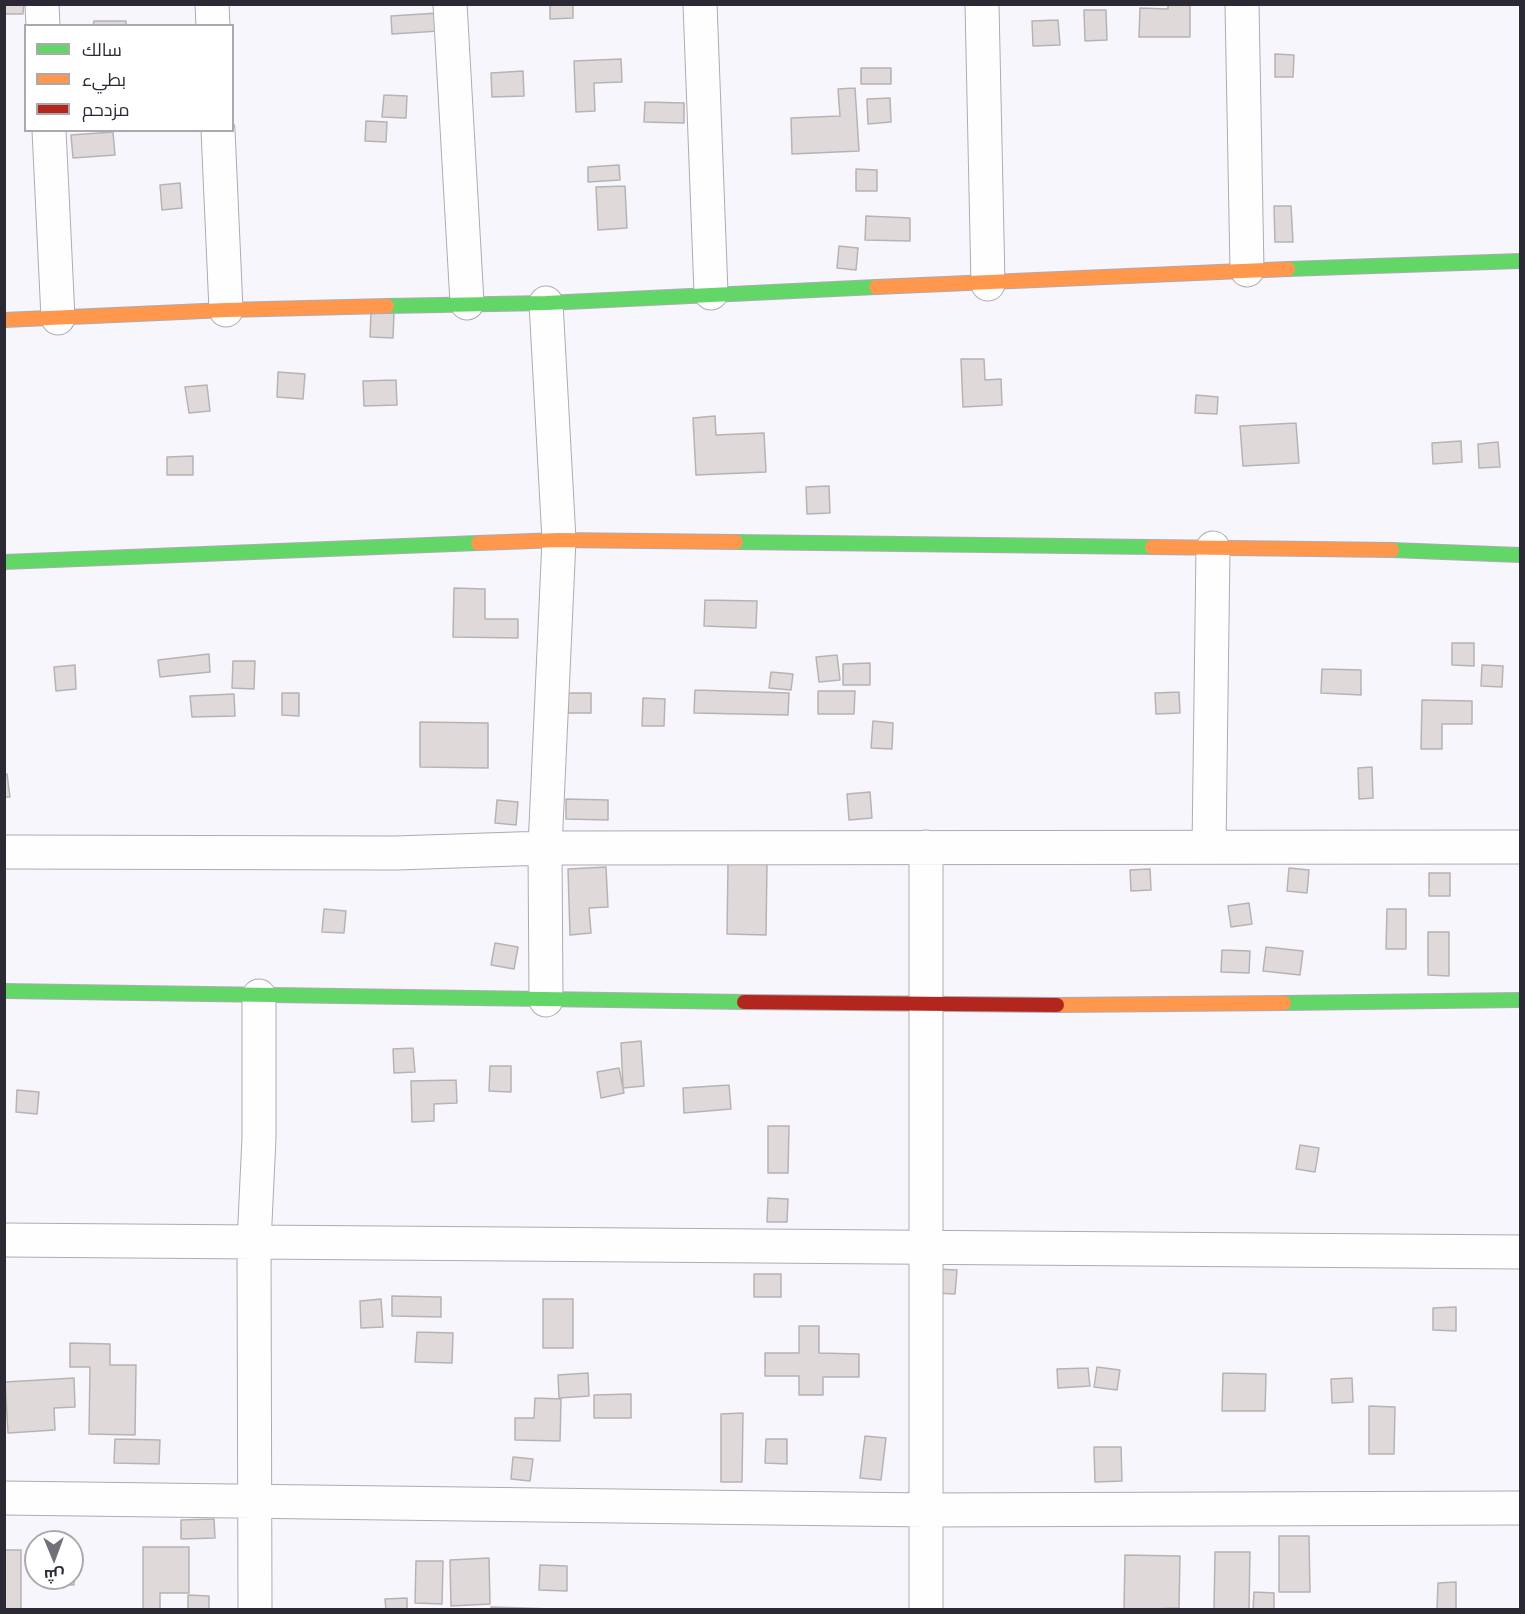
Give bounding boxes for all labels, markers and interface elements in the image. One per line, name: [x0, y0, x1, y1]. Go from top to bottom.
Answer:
legend: [24, 24, 234, 132]
text: سالك: [82, 37, 122, 62]
text: بطيء: [82, 67, 126, 92]
text: مزدحم: [82, 97, 130, 122]
north arrow: [24, 1530, 84, 1590]
text: ش: [44, 1565, 65, 1587]

